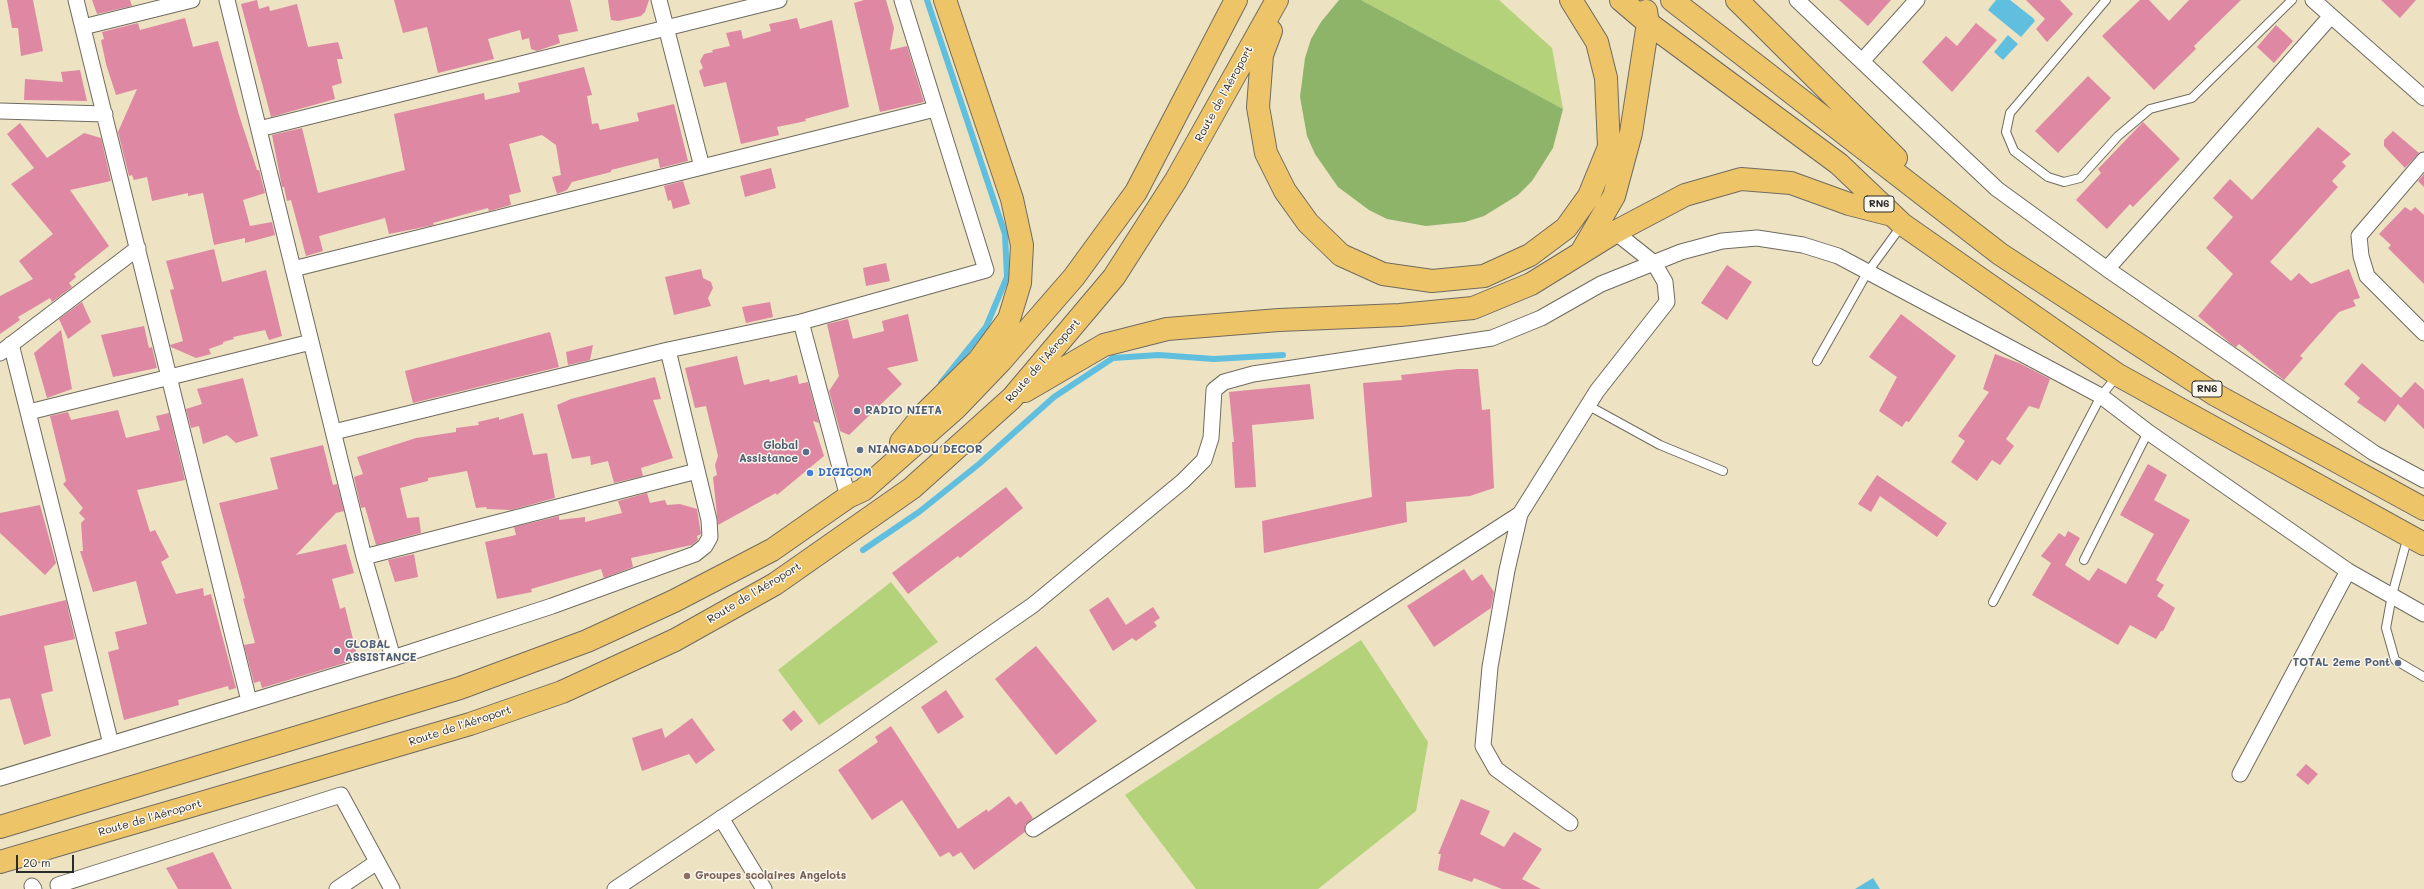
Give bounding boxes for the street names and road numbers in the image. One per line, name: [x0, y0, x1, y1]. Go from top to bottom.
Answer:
street label: Route de l'Aéroport: [1192, 44, 1256, 144]
road number: RN6: [1864, 196, 1894, 212]
street label: Route de l'Aéroport: [1003, 316, 1083, 406]
road number: RN6: [2192, 381, 2222, 397]
street label: Route de l'Aéroport: [705, 560, 803, 626]
street label: Route de l'Aéroport: [407, 703, 513, 749]
street label: Route de l'Aéroport: [97, 797, 203, 839]

